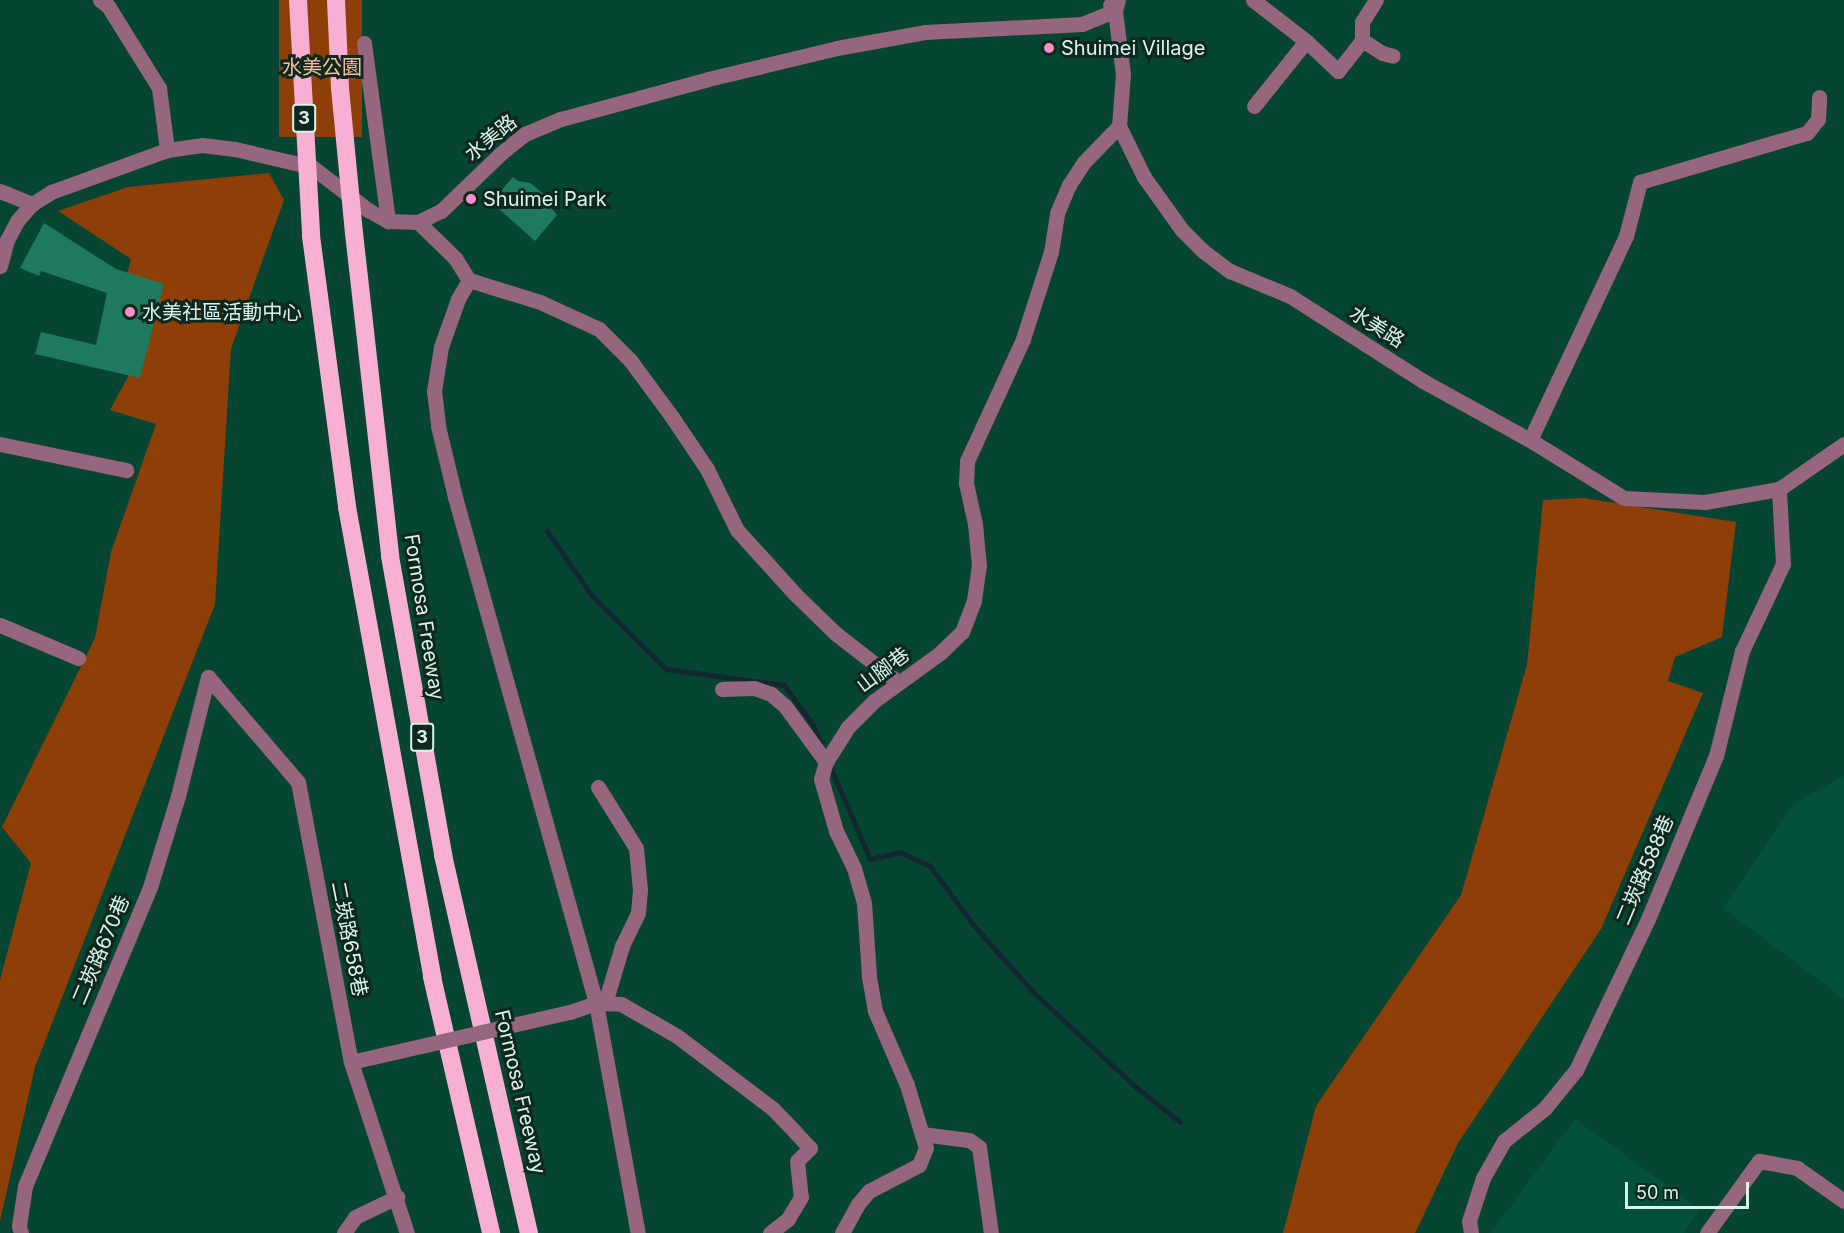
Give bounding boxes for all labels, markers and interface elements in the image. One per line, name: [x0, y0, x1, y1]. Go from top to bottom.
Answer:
place label: Shuimei Village: [1061, 36, 1205, 60]
marker: Shuimei Village: [1042, 41, 1056, 55]
park label: 水美公園: [282, 55, 362, 79]
road number: 3: [292, 103, 316, 133]
street label: 水美路: [460, 110, 522, 166]
place label: Shuimei Park: [483, 187, 607, 211]
marker: Shuimei Park: [464, 192, 478, 206]
place label: 水美社區活動中心: [142, 300, 302, 324]
street label: 水美路: [1345, 301, 1409, 353]
marker: 水美社區活動中心: [123, 305, 137, 319]
street label: Formosa Freeway: [399, 532, 449, 702]
street label: 山腳巷: [852, 642, 914, 698]
road number: 3: [410, 722, 434, 752]
street label: 二崁路588巷: [1611, 812, 1679, 928]
street label: 二崁路658巷: [326, 879, 372, 999]
street label: 二崁路670巷: [67, 892, 135, 1008]
street label: Formosa Freeway: [489, 1008, 551, 1176]
scale bar: [1628, 1170, 1752, 1208]
text: 50 m: [1636, 1182, 1679, 1203]

